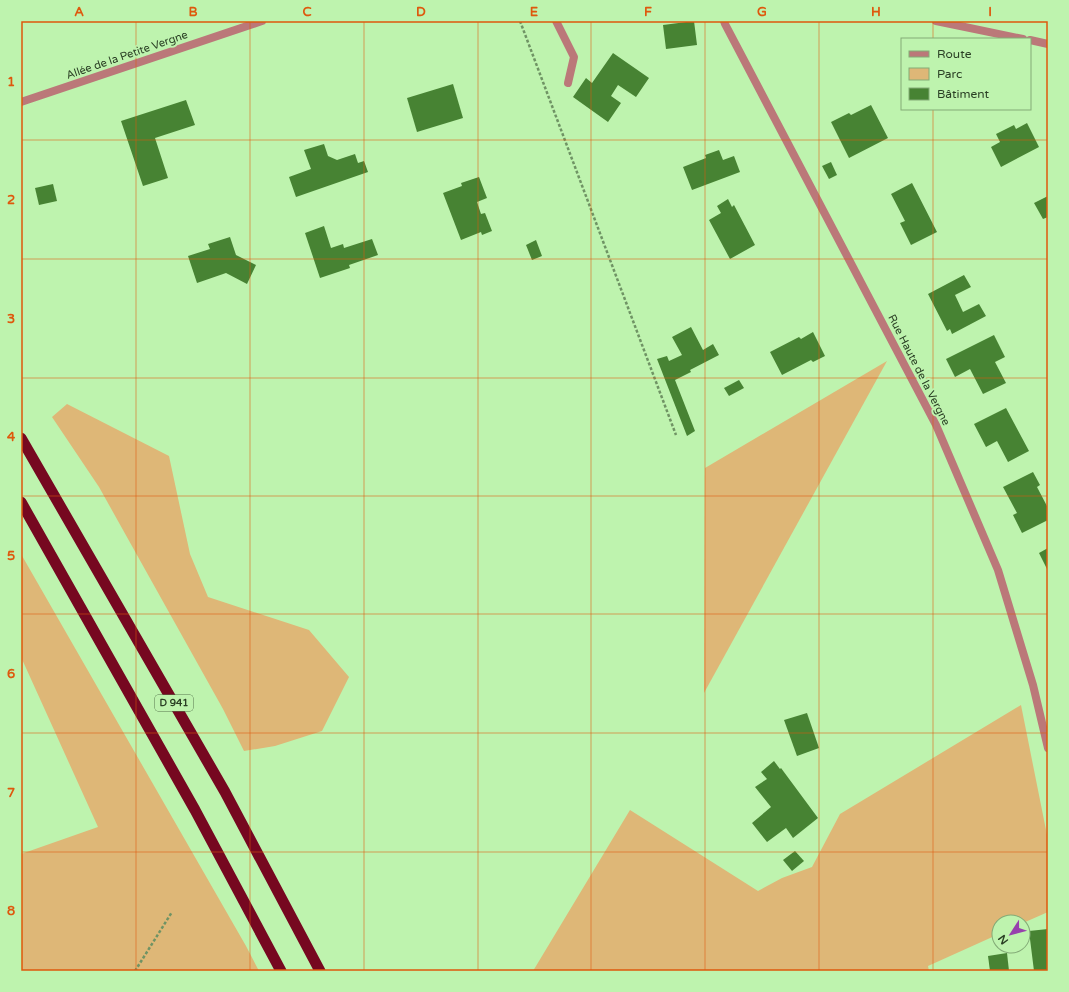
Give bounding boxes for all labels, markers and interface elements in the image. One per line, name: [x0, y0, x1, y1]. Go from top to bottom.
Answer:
text: A: [74, 4, 84, 20]
text: B: [188, 4, 198, 20]
text: C: [302, 4, 312, 20]
text: D: [416, 4, 426, 20]
text: E: [530, 4, 538, 20]
text: F: [644, 4, 652, 20]
text: G: [757, 4, 767, 20]
text: H: [871, 4, 881, 20]
text: I: [988, 4, 992, 20]
street label: Allée de la Petite Vergne: [65, 28, 189, 82]
legend: [901, 38, 1031, 110]
text: Route: [937, 47, 972, 61]
text: Parc: [937, 67, 962, 81]
text: 1: [7, 74, 15, 90]
text: Bâtiment: [937, 87, 989, 101]
text: 2: [7, 192, 15, 208]
text: 3: [7, 311, 15, 327]
street label: Rue Haute de la Vergne: [885, 312, 953, 428]
text: 4: [7, 429, 16, 445]
text: 5: [7, 548, 15, 564]
text: 6: [7, 666, 15, 682]
road number: D 941: [155, 695, 193, 711]
text: 7: [7, 785, 15, 801]
text: 8: [7, 903, 15, 919]
north arrow: [991, 914, 1031, 954]
text: N: [995, 932, 1011, 947]

